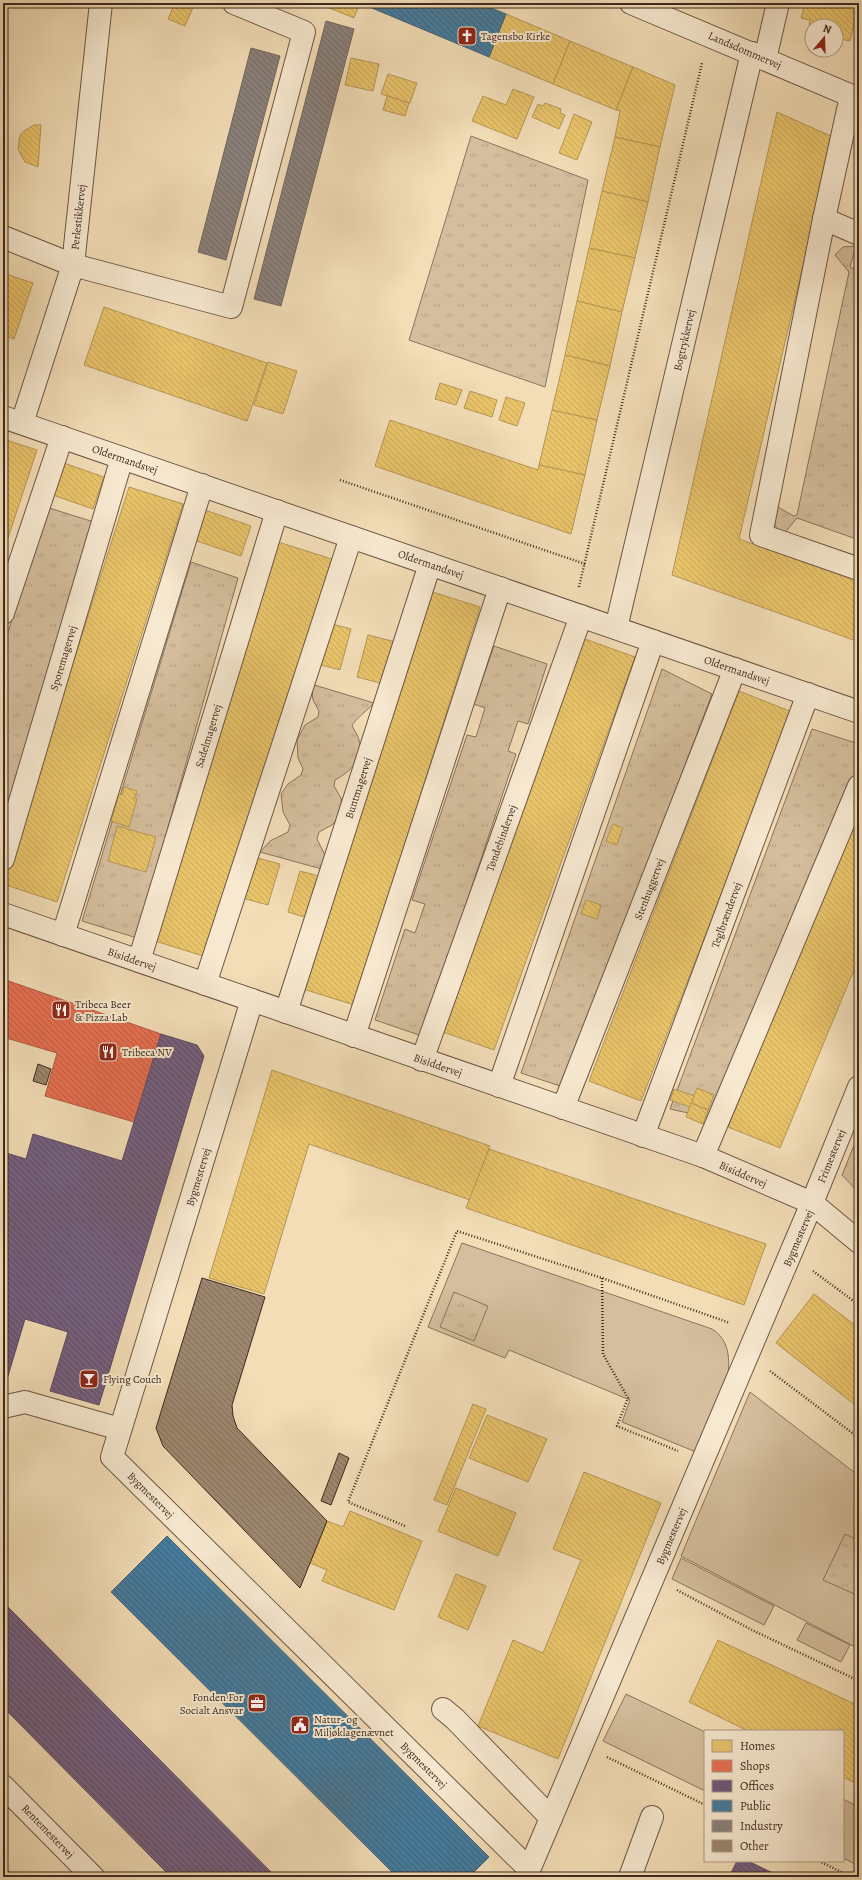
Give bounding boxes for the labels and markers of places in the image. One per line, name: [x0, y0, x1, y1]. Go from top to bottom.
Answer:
church icon: Tagensbo Kirke: [456, 25, 478, 47]
place label: Tagensbo Kirke: [481, 29, 550, 44]
place label: Tribeca Beer & Pizza Lab: [75, 997, 131, 1025]
restaurant icon: Tribeca Beer & Pizza Lab: [50, 999, 72, 1021]
restaurant icon: Tribeca NV: [97, 1041, 119, 1063]
place label: Tribeca NV: [122, 1045, 172, 1060]
bar icon: Flying Couch: [78, 1368, 100, 1390]
place label: Flying Couch: [103, 1372, 162, 1387]
place label: Fonden For Socialt Ansvar: [180, 1690, 243, 1718]
office icon: Fonden For Socialt Ansvar: [246, 1692, 268, 1714]
place label: Natur- og Miljøklagenævnet: [314, 1712, 394, 1740]
public building icon: Natur- og Miljøklagenævnet: [289, 1714, 311, 1736]

